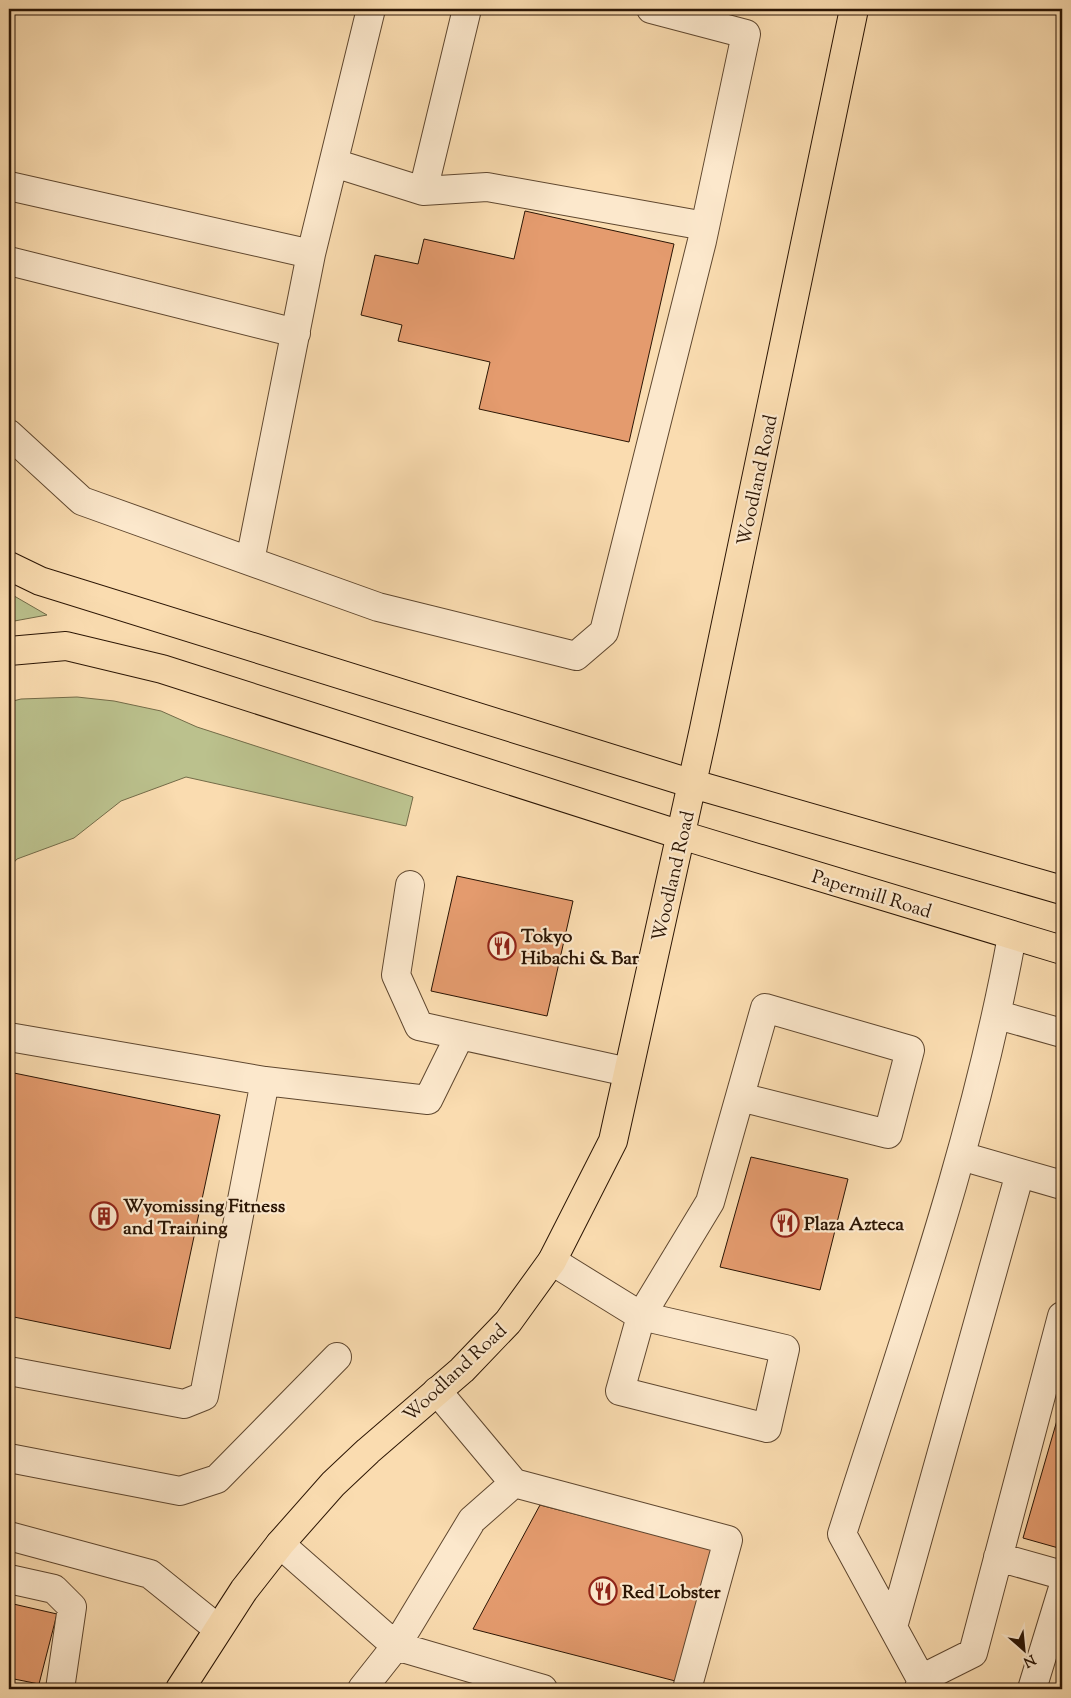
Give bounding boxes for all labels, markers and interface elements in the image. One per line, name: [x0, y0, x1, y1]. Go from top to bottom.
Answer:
street label: Woodland Road: [731, 412, 786, 549]
street label: Woodland Road: [646, 808, 703, 945]
street label: Papermill Road: [808, 864, 935, 927]
place label: Tokyo Hibachi & Bar: [521, 924, 640, 973]
restaurant icon: Tokyo Hibachi & Bar: [487, 931, 517, 961]
place label: Wyomissing Fitness and Training: [123, 1194, 286, 1243]
building icon: Wyomissing Fitness and Training: [89, 1201, 119, 1231]
restaurant icon: Plaza Azteca: [770, 1208, 800, 1238]
place label: Plaza Azteca: [804, 1212, 904, 1239]
street label: Woodland Road: [398, 1318, 514, 1429]
restaurant icon: Red Lobster: [588, 1576, 618, 1606]
place label: Red Lobster: [622, 1580, 722, 1607]
north arrow: [998, 1626, 1048, 1676]
text: N: [1019, 1648, 1039, 1671]

